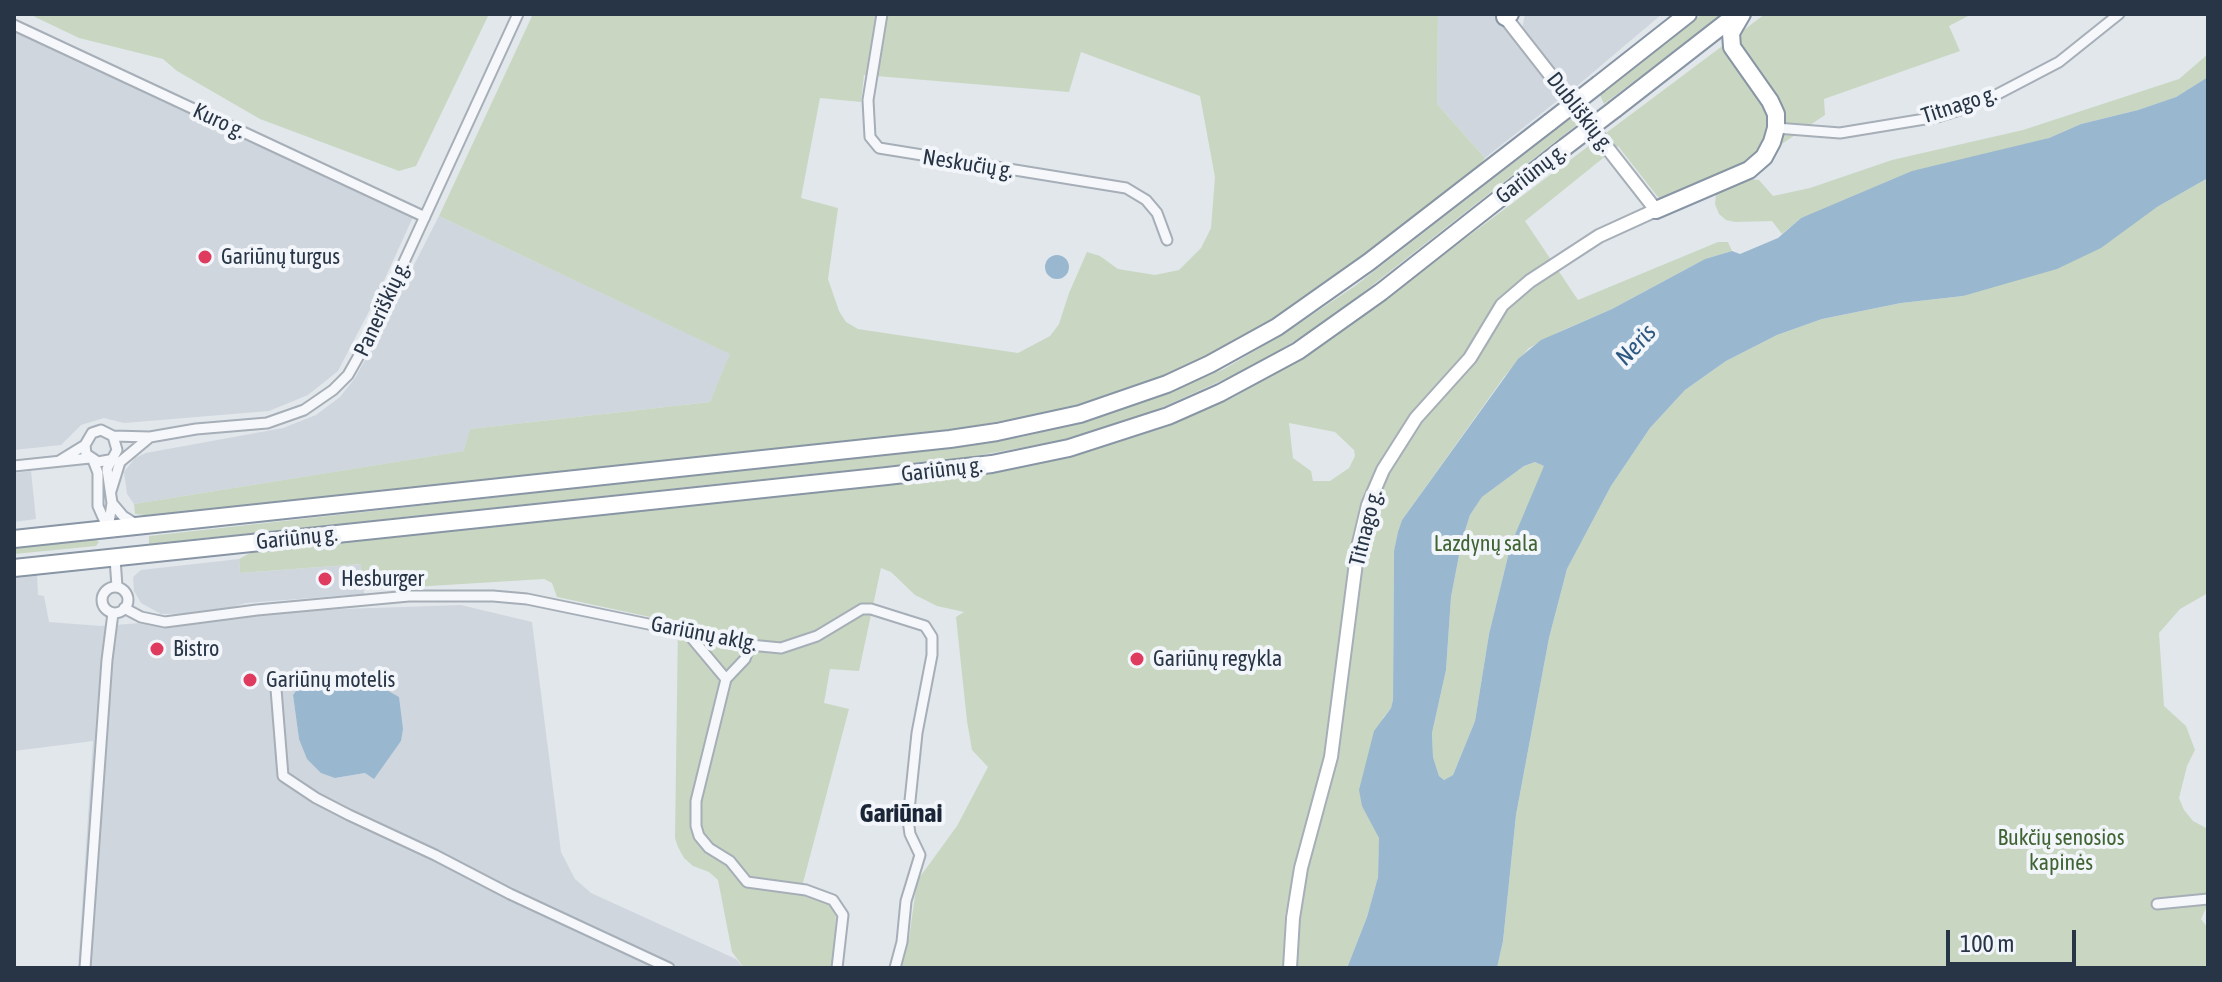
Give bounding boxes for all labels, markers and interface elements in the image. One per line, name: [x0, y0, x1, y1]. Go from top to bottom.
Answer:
street label: Dubliškių g.: [1541, 67, 1619, 157]
street label: Titnago g.: [1918, 81, 2000, 129]
street label: Kuro g.: [189, 98, 249, 144]
street label: Gariūnų g.: [1491, 138, 1571, 210]
street label: Neskučių g.: [921, 144, 1015, 184]
place label: Gariūnų turgus: [221, 244, 340, 270]
marker: Gariūnų turgus: [196, 248, 214, 266]
street label: Paneriškių g.: [349, 257, 415, 361]
water label: Neris: [1610, 318, 1662, 372]
street label: Gariūnų g.: [900, 452, 984, 488]
street label: Titnago g.: [1344, 487, 1388, 569]
street label: Gariūnų g.: [255, 521, 339, 555]
park label: Lazdynų sala: [1434, 531, 1538, 557]
place label: Hesburger: [341, 566, 424, 592]
marker: Hesburger: [316, 570, 334, 588]
street label: Gariūnų aklg.: [649, 611, 759, 657]
place label: Bistro: [173, 636, 219, 662]
marker: Bistro: [148, 640, 166, 658]
place label: Gariūnų regykla: [1153, 646, 1282, 672]
marker: Gariūnų regykla: [1128, 650, 1146, 668]
place label: Gariūnų motelis: [266, 667, 395, 693]
marker: Gariūnų motelis: [241, 671, 259, 689]
district label: Gariūnai: [860, 798, 942, 830]
park label: Bukčių senosios kapinės: [1998, 825, 2124, 876]
scale bar: [1950, 914, 2080, 964]
text: 100 m: [1960, 930, 2014, 957]

